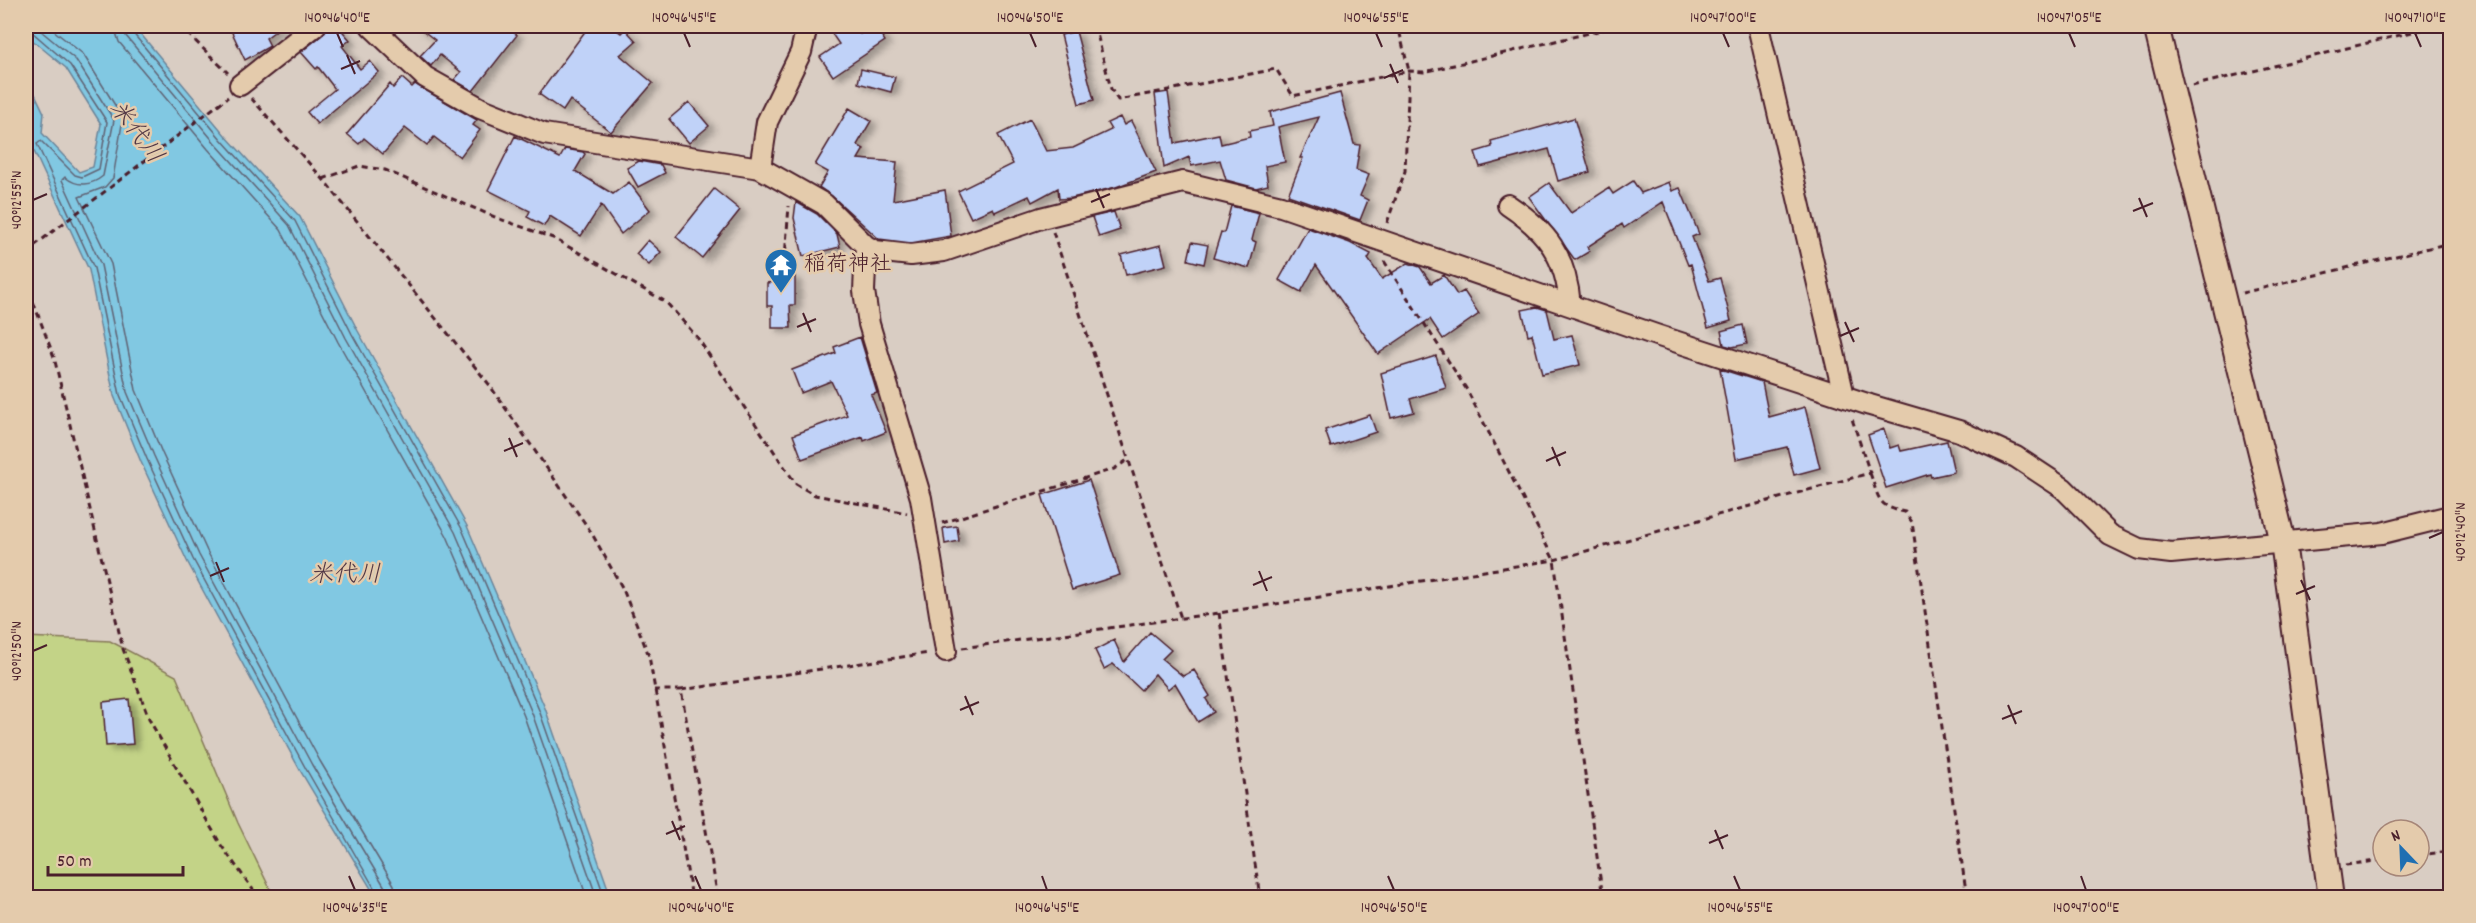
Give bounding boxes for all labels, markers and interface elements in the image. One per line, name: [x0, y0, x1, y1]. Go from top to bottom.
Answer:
text: 140°46'40"E: [304, 8, 370, 30]
text: 140°46'45"E: [652, 8, 716, 30]
text: 140°46'50"E: [997, 8, 1063, 30]
text: 140°46'55"E: [1343, 8, 1409, 30]
text: 140°47'00"E: [1690, 8, 1756, 30]
text: 140°47'05"E: [2037, 8, 2102, 30]
text: 140°47'10"E: [2384, 8, 2446, 30]
water label: 米代川: [100, 94, 170, 172]
text: 40°12'55"N: [7, 171, 29, 229]
temple icon: 稲荷神社: [763, 247, 799, 294]
place label: 稲荷神社: [804, 250, 892, 281]
text: 40°12'40"N: [2451, 502, 2473, 562]
water label: 米代川: [309, 559, 381, 593]
text: 40°12'50"N: [7, 621, 29, 681]
north arrow: [2371, 818, 2431, 878]
text: N: [2388, 824, 2404, 849]
scale bar: [48, 839, 183, 877]
text: 50 m: [57, 850, 92, 875]
text: 140°46'35"E: [323, 898, 388, 920]
text: 140°46'40"E: [668, 898, 734, 920]
text: 140°46'45"E: [1015, 898, 1079, 920]
text: 140°46'50"E: [1361, 898, 1427, 920]
text: 140°46'55"E: [1707, 898, 1773, 920]
text: 140°47'00"E: [2053, 898, 2119, 920]

